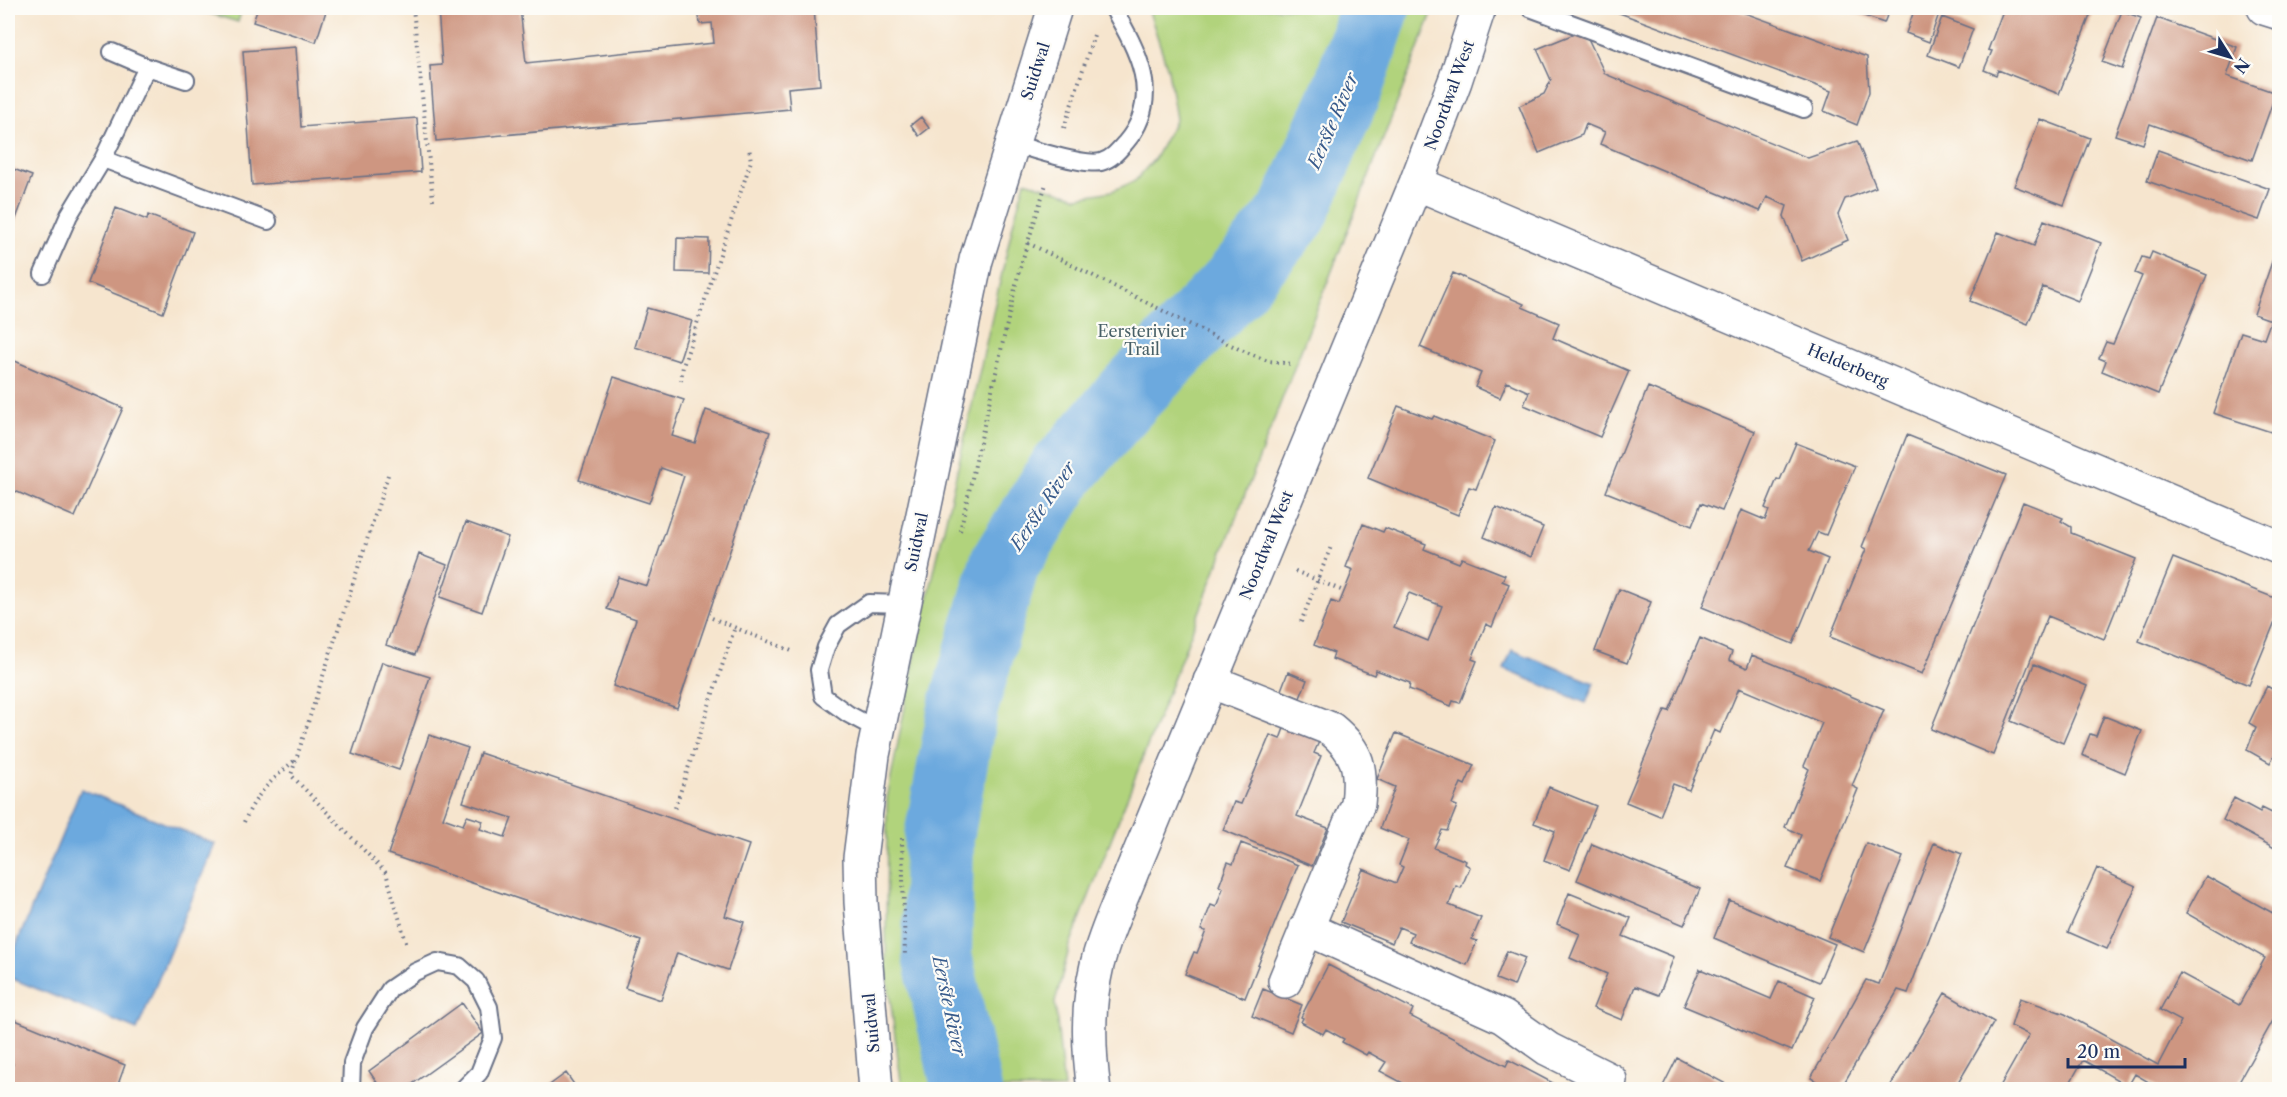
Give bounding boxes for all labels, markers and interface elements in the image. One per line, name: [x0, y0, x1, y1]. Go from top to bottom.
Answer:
north arrow: [2200, 27, 2260, 87]
street label: Noordwal West: [1420, 37, 1478, 153]
street label: Suidwal: [1016, 39, 1054, 103]
text: N: [2230, 54, 2254, 78]
water label: Eerste River: [1302, 68, 1364, 174]
park label: Eersterivier Trail: [1098, 321, 1187, 359]
street label: Helderberg: [1804, 339, 1892, 391]
water label: Eerste River: [1004, 456, 1082, 556]
street label: Noordwal West: [1235, 487, 1297, 602]
street label: Suidwal: [900, 510, 932, 573]
water label: Eerste River: [927, 952, 971, 1060]
street label: Suidwal: [858, 992, 884, 1054]
scale bar: [2068, 1031, 2185, 1069]
text: 20 m: [2077, 1041, 2121, 1063]

